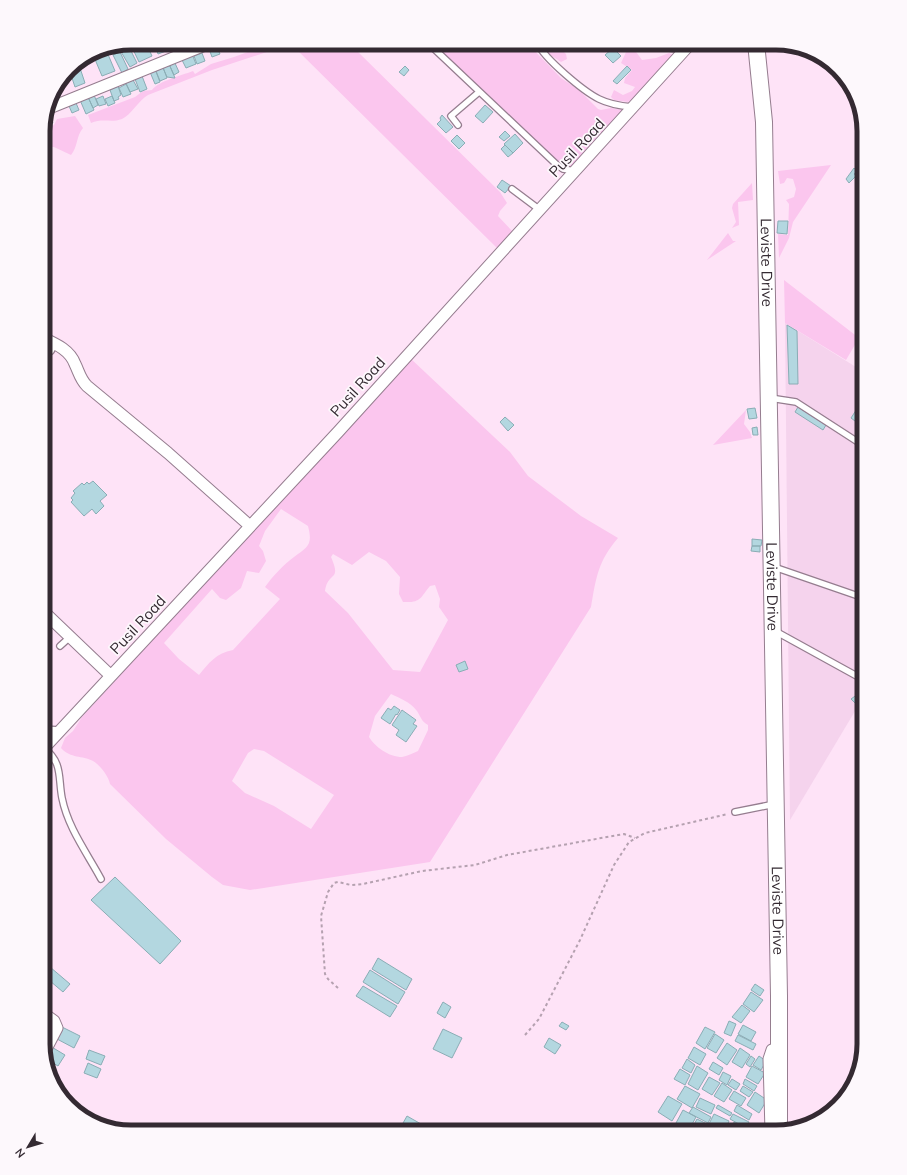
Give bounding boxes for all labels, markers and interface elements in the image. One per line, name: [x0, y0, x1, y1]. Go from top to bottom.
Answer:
street label: Pusil Road: [545, 114, 609, 181]
street label: Leviste Drive: [757, 218, 777, 307]
street label: Pusil Road: [326, 353, 389, 420]
street label: Leviste Drive: [762, 542, 783, 631]
street label: Pusil Road: [106, 591, 170, 658]
street label: Leviste Drive: [768, 866, 788, 955]
north arrow: [8, 1127, 48, 1167]
text: N: [12, 1146, 28, 1161]

